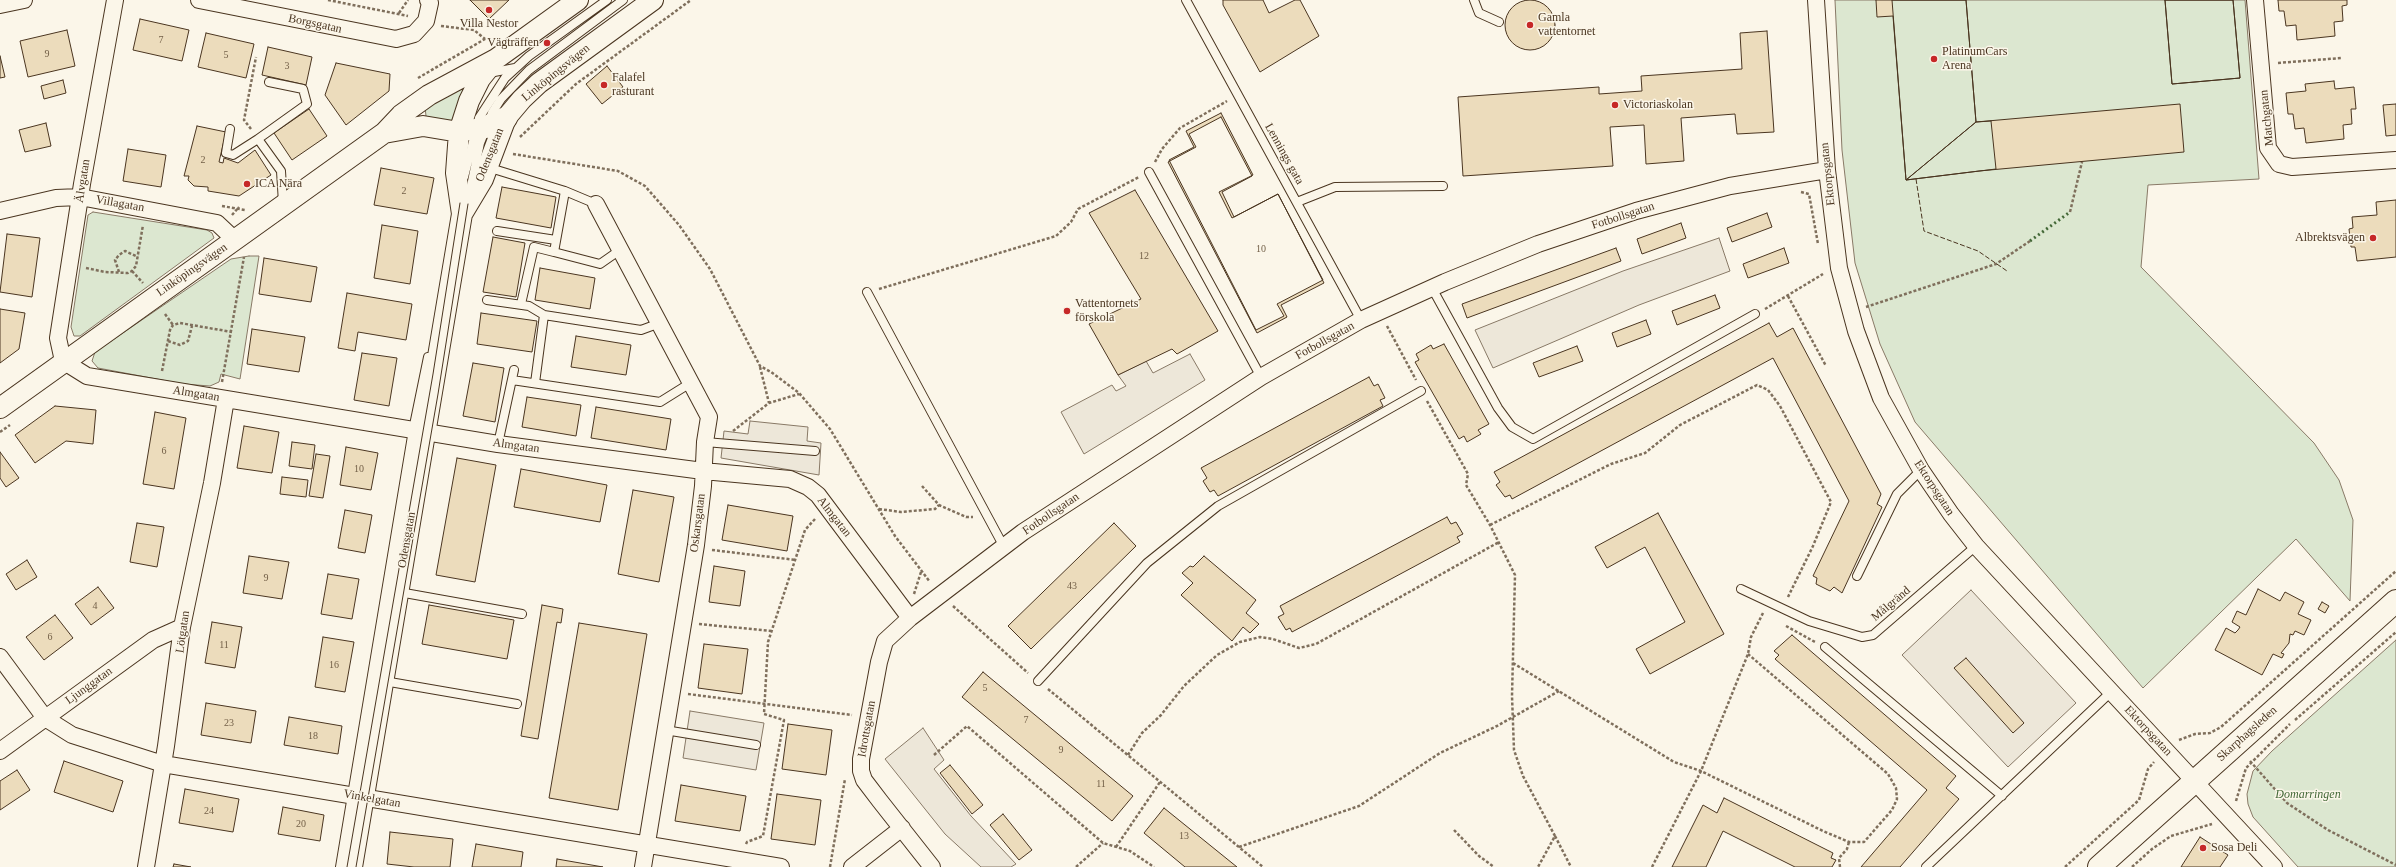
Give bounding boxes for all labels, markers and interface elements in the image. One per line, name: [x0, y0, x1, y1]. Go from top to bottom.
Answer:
marker: Villa Nestor: [484, 5, 494, 15]
street label: Borgsgatan: [287, 11, 343, 37]
place label: Gamla vattentornet: [1538, 11, 1595, 39]
place label: Villa Nestor: [460, 17, 518, 31]
marker: Gamla vattentornet: [1525, 20, 1535, 30]
house number: 7: [158, 34, 164, 46]
place label: Vägträffen: [487, 36, 539, 50]
marker: Vägträffen: [542, 38, 552, 48]
street label: Linköpingsvägen: [519, 41, 593, 105]
place label: PlatinumCars Arena: [1942, 45, 2007, 73]
house number: 9: [44, 48, 50, 60]
house number: 5: [224, 49, 228, 61]
marker: PlatinumCars Arena: [1929, 54, 1939, 64]
house number: 3: [284, 60, 290, 72]
place label: Falafel rasturant: [612, 71, 654, 99]
marker: Falafel rasturant: [599, 80, 609, 90]
street label: Matchgatan: [2257, 89, 2277, 147]
place label: Victoriaskolan: [1623, 98, 1693, 112]
marker: Victoriaskolan: [1610, 100, 1620, 110]
street label: Lennings gata: [1261, 121, 1307, 187]
street label: Odensgatan: [473, 126, 507, 184]
street label: Ektorpsgatan: [1818, 142, 1838, 206]
house number: 2: [200, 154, 206, 166]
street label: Älvgatan: [72, 158, 94, 204]
place label: ICA Nära: [255, 177, 302, 191]
marker: ICA Nära: [242, 179, 252, 189]
house number: 2: [402, 185, 406, 197]
street label: Villagatan: [94, 193, 146, 215]
street label: Fotbollsgatan: [1590, 199, 1656, 233]
place label: Albrektsvägen: [2295, 231, 2365, 245]
marker: Albrektsvägen: [2368, 233, 2378, 243]
street label: Linköpingsvägen: [154, 240, 230, 300]
house number: 10: [1256, 243, 1266, 255]
house number: 12: [1139, 250, 1149, 262]
place label: Vattentornets förskola: [1075, 297, 1138, 325]
marker: Vattentornets förskola: [1062, 306, 1072, 316]
street label: Fotbollsgatan: [1293, 319, 1357, 363]
street label: Almgatan: [172, 383, 220, 405]
street label: Almgatan: [492, 436, 540, 456]
house number: 6: [162, 445, 166, 457]
street label: Ektorpsgatan: [1911, 458, 1957, 518]
house number: 10: [354, 463, 364, 475]
street label: Fotbollsgatan: [1020, 490, 1082, 538]
street label: Oskarsgatan: [687, 493, 709, 553]
street label: Almgatan: [814, 494, 854, 540]
street label: Odensgatan: [395, 511, 419, 569]
house number: 9: [264, 572, 268, 584]
house number: 43: [1067, 580, 1077, 592]
street label: Målgränd: [1869, 583, 1913, 625]
house number: 4: [92, 600, 98, 612]
street label: Lötgatan: [173, 610, 193, 654]
house number: 6: [48, 631, 52, 643]
house number: 11: [219, 639, 229, 651]
house number: 16: [329, 659, 339, 671]
street label: Ljunggatan: [63, 664, 115, 708]
house number: 5: [982, 682, 988, 694]
street label: Idrottsgatan: [855, 700, 879, 758]
street label: Ektorpsgatan: [2121, 703, 2175, 759]
street label: Skarphagsleden: [2214, 703, 2280, 765]
house number: 7: [1024, 714, 1028, 726]
house number: 23: [224, 717, 234, 729]
house number: 18: [308, 730, 318, 742]
house number: 9: [1058, 744, 1064, 756]
house number: 11: [1096, 778, 1106, 790]
street label: Vinkelgatan: [342, 787, 402, 811]
park label: Domarringen: [2275, 788, 2341, 802]
house number: 24: [204, 805, 214, 817]
house number: 20: [296, 818, 306, 830]
house number: 13: [1179, 830, 1189, 842]
place label: Sosa Deli: [2211, 841, 2257, 855]
marker: Sosa Deli: [2198, 843, 2208, 853]

